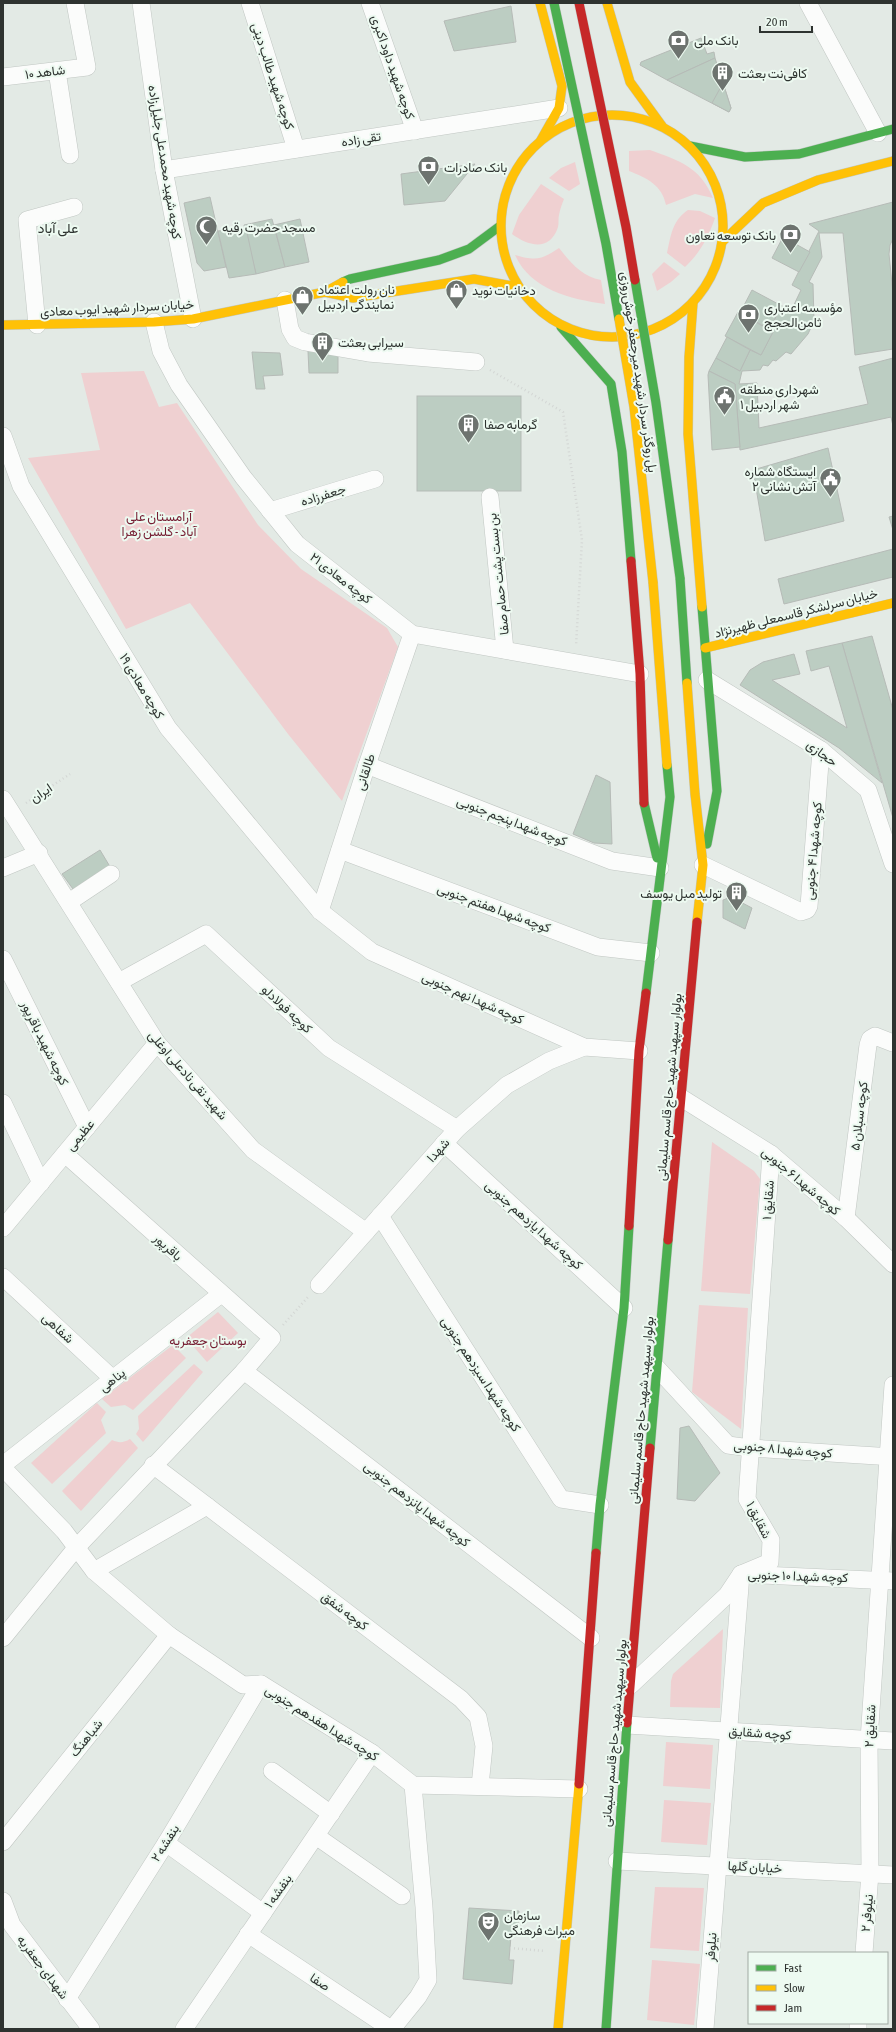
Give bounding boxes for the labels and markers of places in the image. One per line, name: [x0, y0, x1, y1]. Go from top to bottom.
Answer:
bank icon: بانک ملی: [665, 27, 691, 60]
place label: بانک ملی: [694, 33, 739, 49]
building icon: کافی‌نت بعثت: [709, 60, 735, 93]
place label: کافی‌نت بعثت: [738, 66, 807, 82]
bank icon: بانک صادرات: [416, 154, 442, 187]
place label: بانک صادرات: [444, 160, 508, 176]
mosque icon: مسجد حضرت رقیه: [194, 214, 220, 247]
place label: مسجد حضرت رقیه: [222, 220, 316, 236]
bank icon: بانک توسعه تعاون: [778, 222, 804, 255]
place label: بانک توسعه تعاون: [686, 228, 776, 244]
shop icon: دخانیات نوید: [443, 277, 469, 310]
place label: نان رولت اعتماد نمایندگی اردبیل: [318, 282, 395, 313]
shop icon: نان رولت اعتماد نمایندگی اردبیل: [290, 283, 316, 316]
place label: دخانیات نوید: [472, 283, 536, 299]
place label: مؤسسه اعتباری ثامن‌الحجج: [764, 300, 843, 332]
bank icon: مؤسسه اعتباری ثامن‌الحجج: [736, 301, 762, 334]
building icon: سیرابی بعثت: [310, 329, 336, 362]
place label: سیرابی بعثت: [338, 335, 404, 351]
place label: شهرداری منطقه ۱ شهر اردبیل: [740, 382, 819, 413]
public building icon: شهرداری منطقه ۱ شهر اردبیل: [711, 383, 737, 416]
building icon: گرمابه صفا: [456, 411, 482, 444]
place label: گرمابه صفا: [484, 417, 537, 433]
place label: ایستگاه شماره ۲ آتش نشانی: [745, 464, 817, 495]
public building icon: ایستگاه شماره ۲ آتش نشانی: [818, 465, 844, 498]
building icon: تولید مبل یوسف: [724, 880, 750, 913]
place label: تولید مبل یوسف: [640, 886, 722, 902]
place label: سازمان میراث فرهنگی: [504, 1908, 575, 1939]
theatre icon: سازمان میراث فرهنگی: [475, 1909, 501, 1942]

